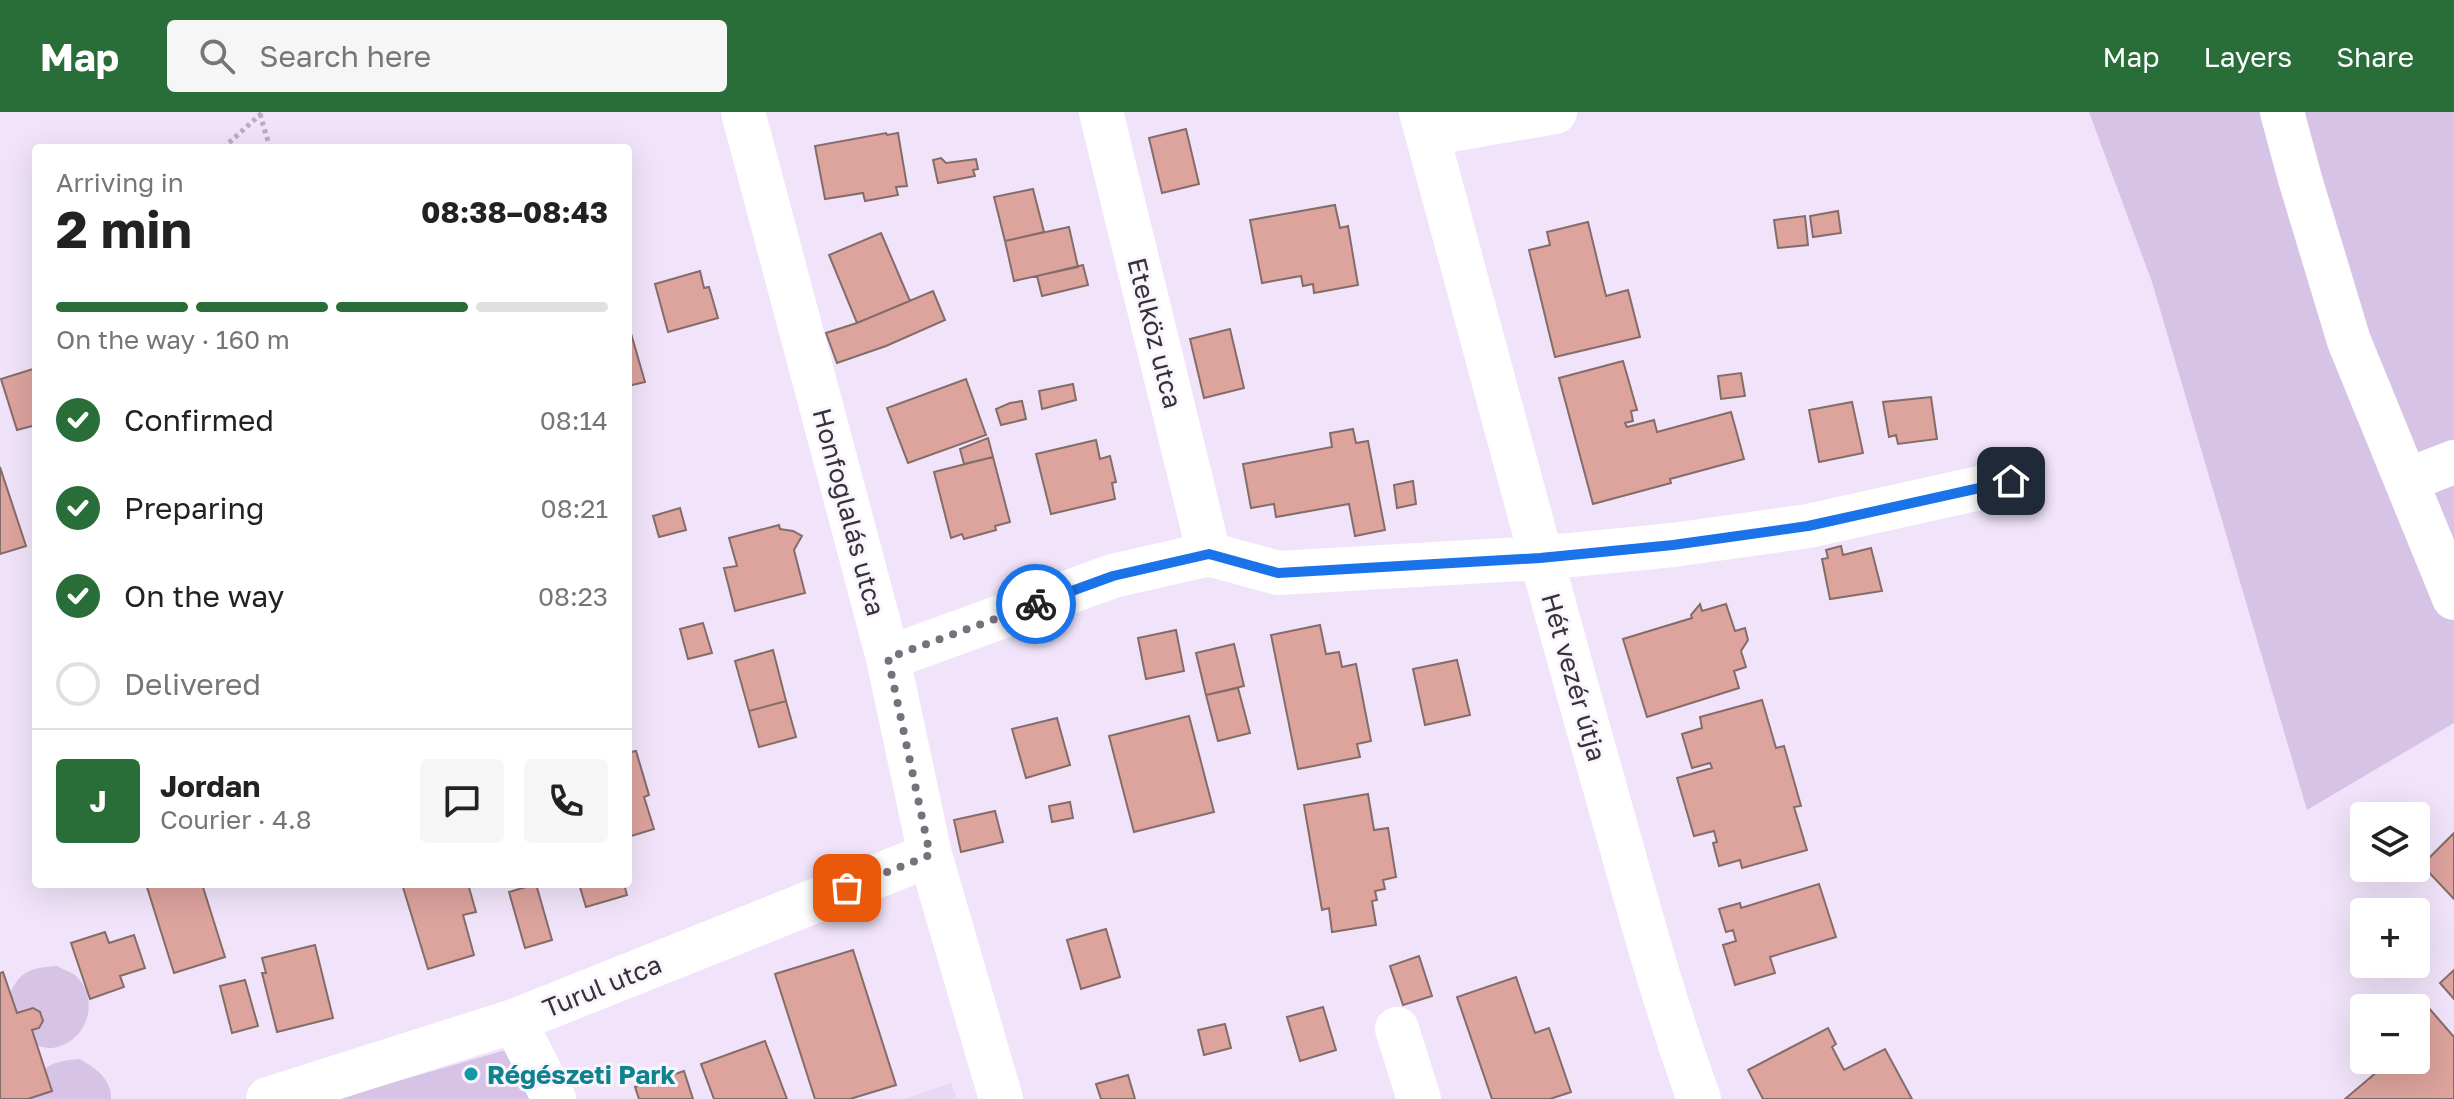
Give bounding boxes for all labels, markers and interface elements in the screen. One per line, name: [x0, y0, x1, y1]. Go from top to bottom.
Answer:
search box: [167, 20, 727, 92]
text: Map: [40, 34, 119, 79]
icon: search: [195, 34, 239, 78]
text: Search here: [259, 38, 431, 74]
text: Map: [2102, 40, 2160, 73]
text: Layers: [2204, 40, 2292, 73]
text: Share: [2336, 40, 2414, 73]
text: Arriving in: [56, 167, 184, 198]
text: 08:38–08:43: [421, 194, 608, 230]
text: 2 min: [56, 197, 192, 259]
street label: Etelköz utca: [1121, 254, 1189, 412]
text: On the way · 160 m: [56, 324, 290, 355]
icon: check: [56, 398, 100, 442]
text: Confirmed: [124, 402, 274, 438]
text: 08:14: [540, 405, 608, 436]
street label: Honfoglalás utca: [806, 405, 892, 619]
pin: [1977, 447, 2045, 515]
icon: home: [1989, 459, 2033, 503]
icon: check: [56, 486, 100, 530]
text: Preparing: [124, 490, 265, 526]
text: 08:21: [541, 493, 608, 524]
courier: [996, 564, 1076, 644]
icon: check: [56, 574, 100, 618]
text: On the way: [124, 578, 284, 614]
text: 08:23: [538, 581, 608, 612]
icon: bike: [1014, 582, 1058, 626]
street label: Hét vezér útja: [1535, 589, 1613, 765]
text: Delivered: [124, 666, 261, 702]
button: chat: [420, 759, 504, 843]
button: phone: [524, 759, 608, 843]
text: Jordan: [160, 768, 260, 804]
text: J: [89, 783, 107, 819]
map controls: [2350, 802, 2430, 1074]
button: layers: [2350, 802, 2430, 882]
text: Courier · 4.8: [160, 804, 312, 835]
pin: [813, 854, 881, 922]
icon: bag: [825, 866, 869, 910]
button: +: [2350, 898, 2430, 978]
street label: Turul utca: [538, 948, 666, 1024]
button: −: [2350, 994, 2430, 1074]
place label: Régészeti Park: [487, 1059, 676, 1090]
marker: Régészeti Park: [462, 1065, 480, 1083]

